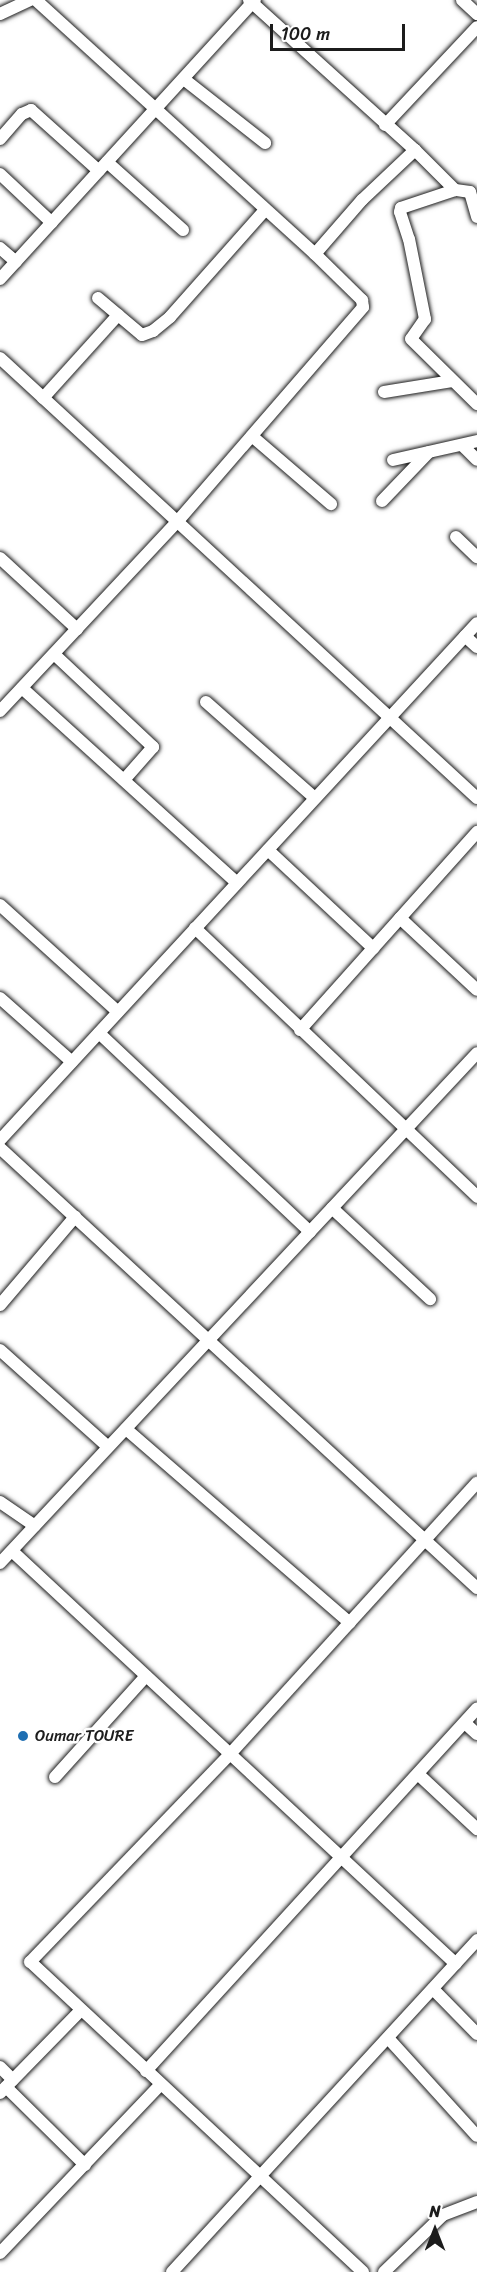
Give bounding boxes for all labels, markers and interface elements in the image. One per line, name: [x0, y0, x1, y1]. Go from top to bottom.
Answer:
scale bar: [273, 12, 408, 50]
text: 100 m: [281, 18, 330, 50]
place label: Oumar TOURE: [35, 1726, 133, 1746]
marker: Oumar TOURE: [16, 1729, 30, 1743]
text: N: [429, 2197, 441, 2226]
north arrow: [405, 2200, 465, 2260]

